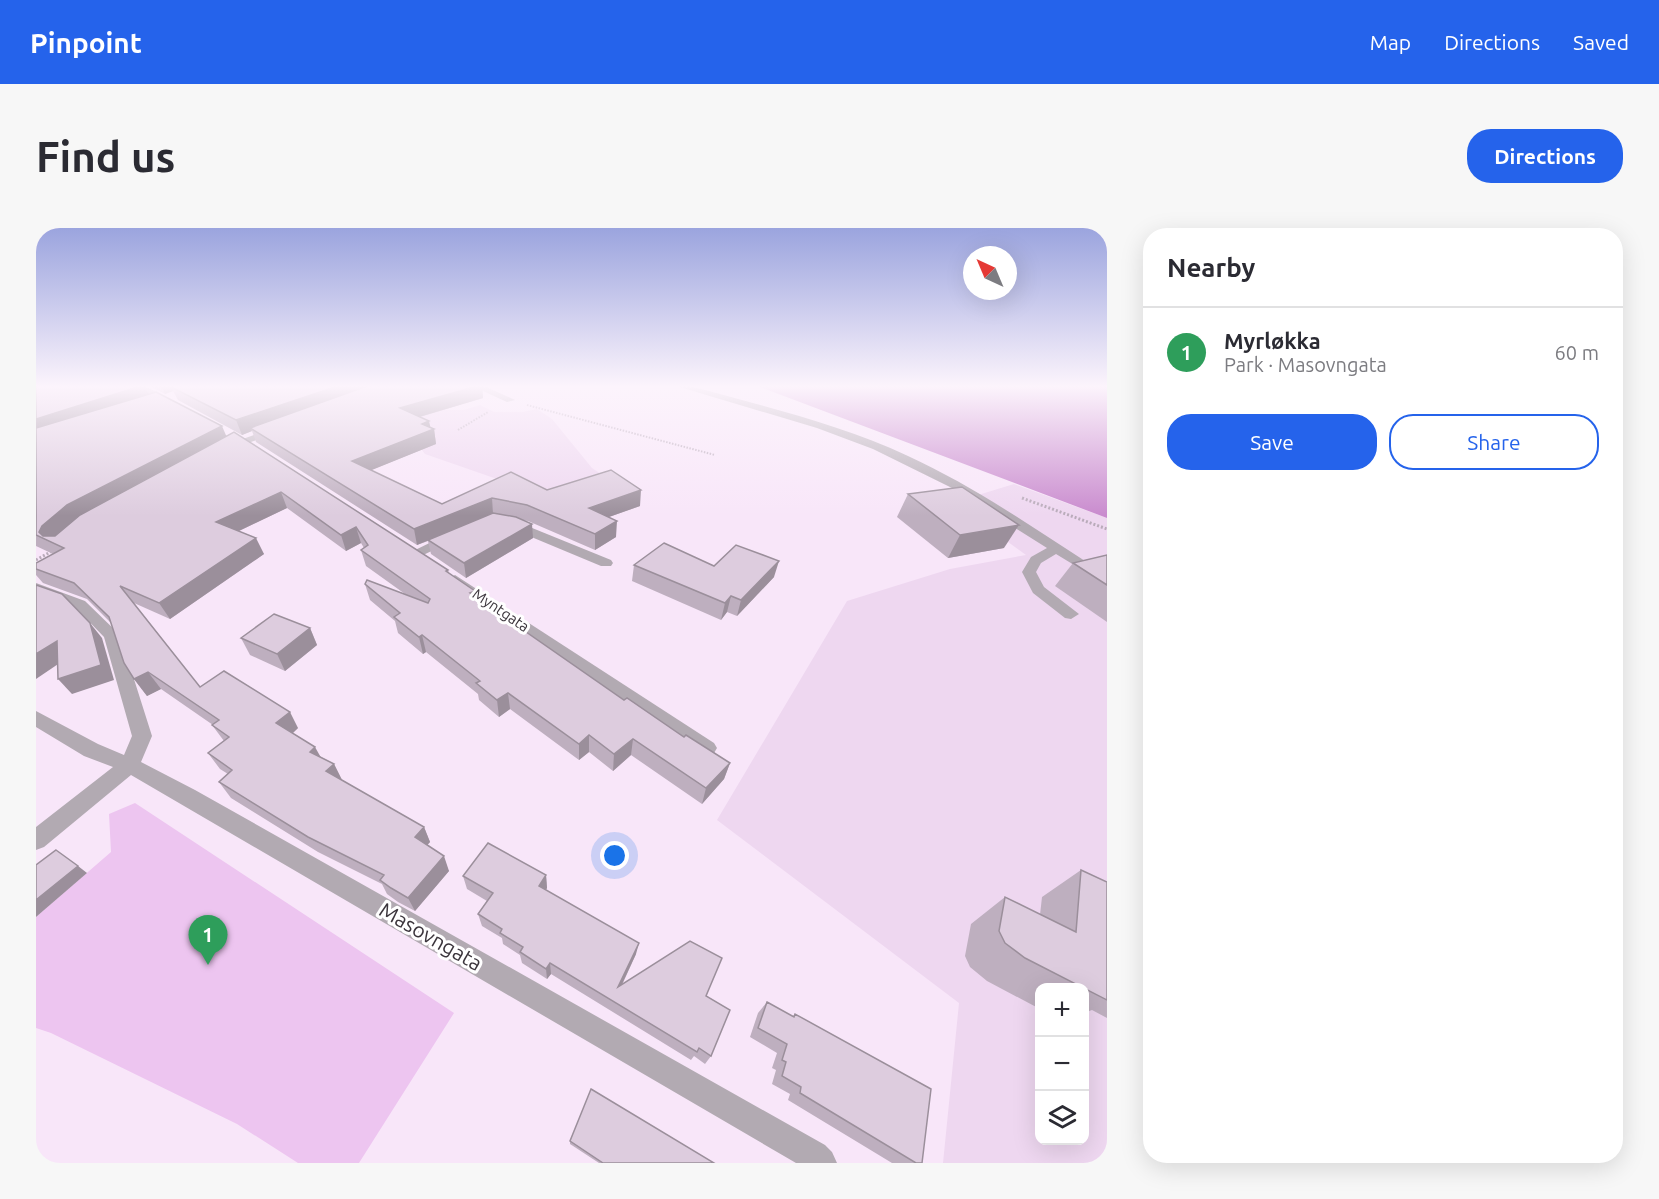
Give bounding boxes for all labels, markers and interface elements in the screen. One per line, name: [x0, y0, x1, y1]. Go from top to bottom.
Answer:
text: Pinpoint: [30, 27, 142, 58]
text: Map: [1370, 30, 1411, 54]
text: Directions: [1444, 30, 1540, 54]
text: Saved: [1573, 30, 1629, 54]
button: Directions: [1467, 129, 1623, 183]
text: Find us: [36, 133, 175, 180]
north arrow: [963, 246, 1017, 300]
text: Nearby: [1167, 253, 1255, 282]
text: Myrløkka: [1224, 328, 1321, 353]
text: 1: [1181, 341, 1192, 364]
text: 60 m: [1555, 341, 1599, 364]
text: Park · Masovngata: [1224, 353, 1387, 376]
button: Save: [1167, 414, 1377, 470]
button: Share: [1389, 414, 1599, 470]
street label: Myntgata: [469, 585, 533, 635]
your location: [600, 841, 629, 870]
street label: Masovngata: [375, 897, 487, 975]
pin: 1: [188, 916, 228, 965]
map controls: [1035, 983, 1089, 1145]
button: +: [1035, 983, 1089, 1037]
button: −: [1035, 1037, 1089, 1091]
button: layers: [1035, 1091, 1089, 1145]

